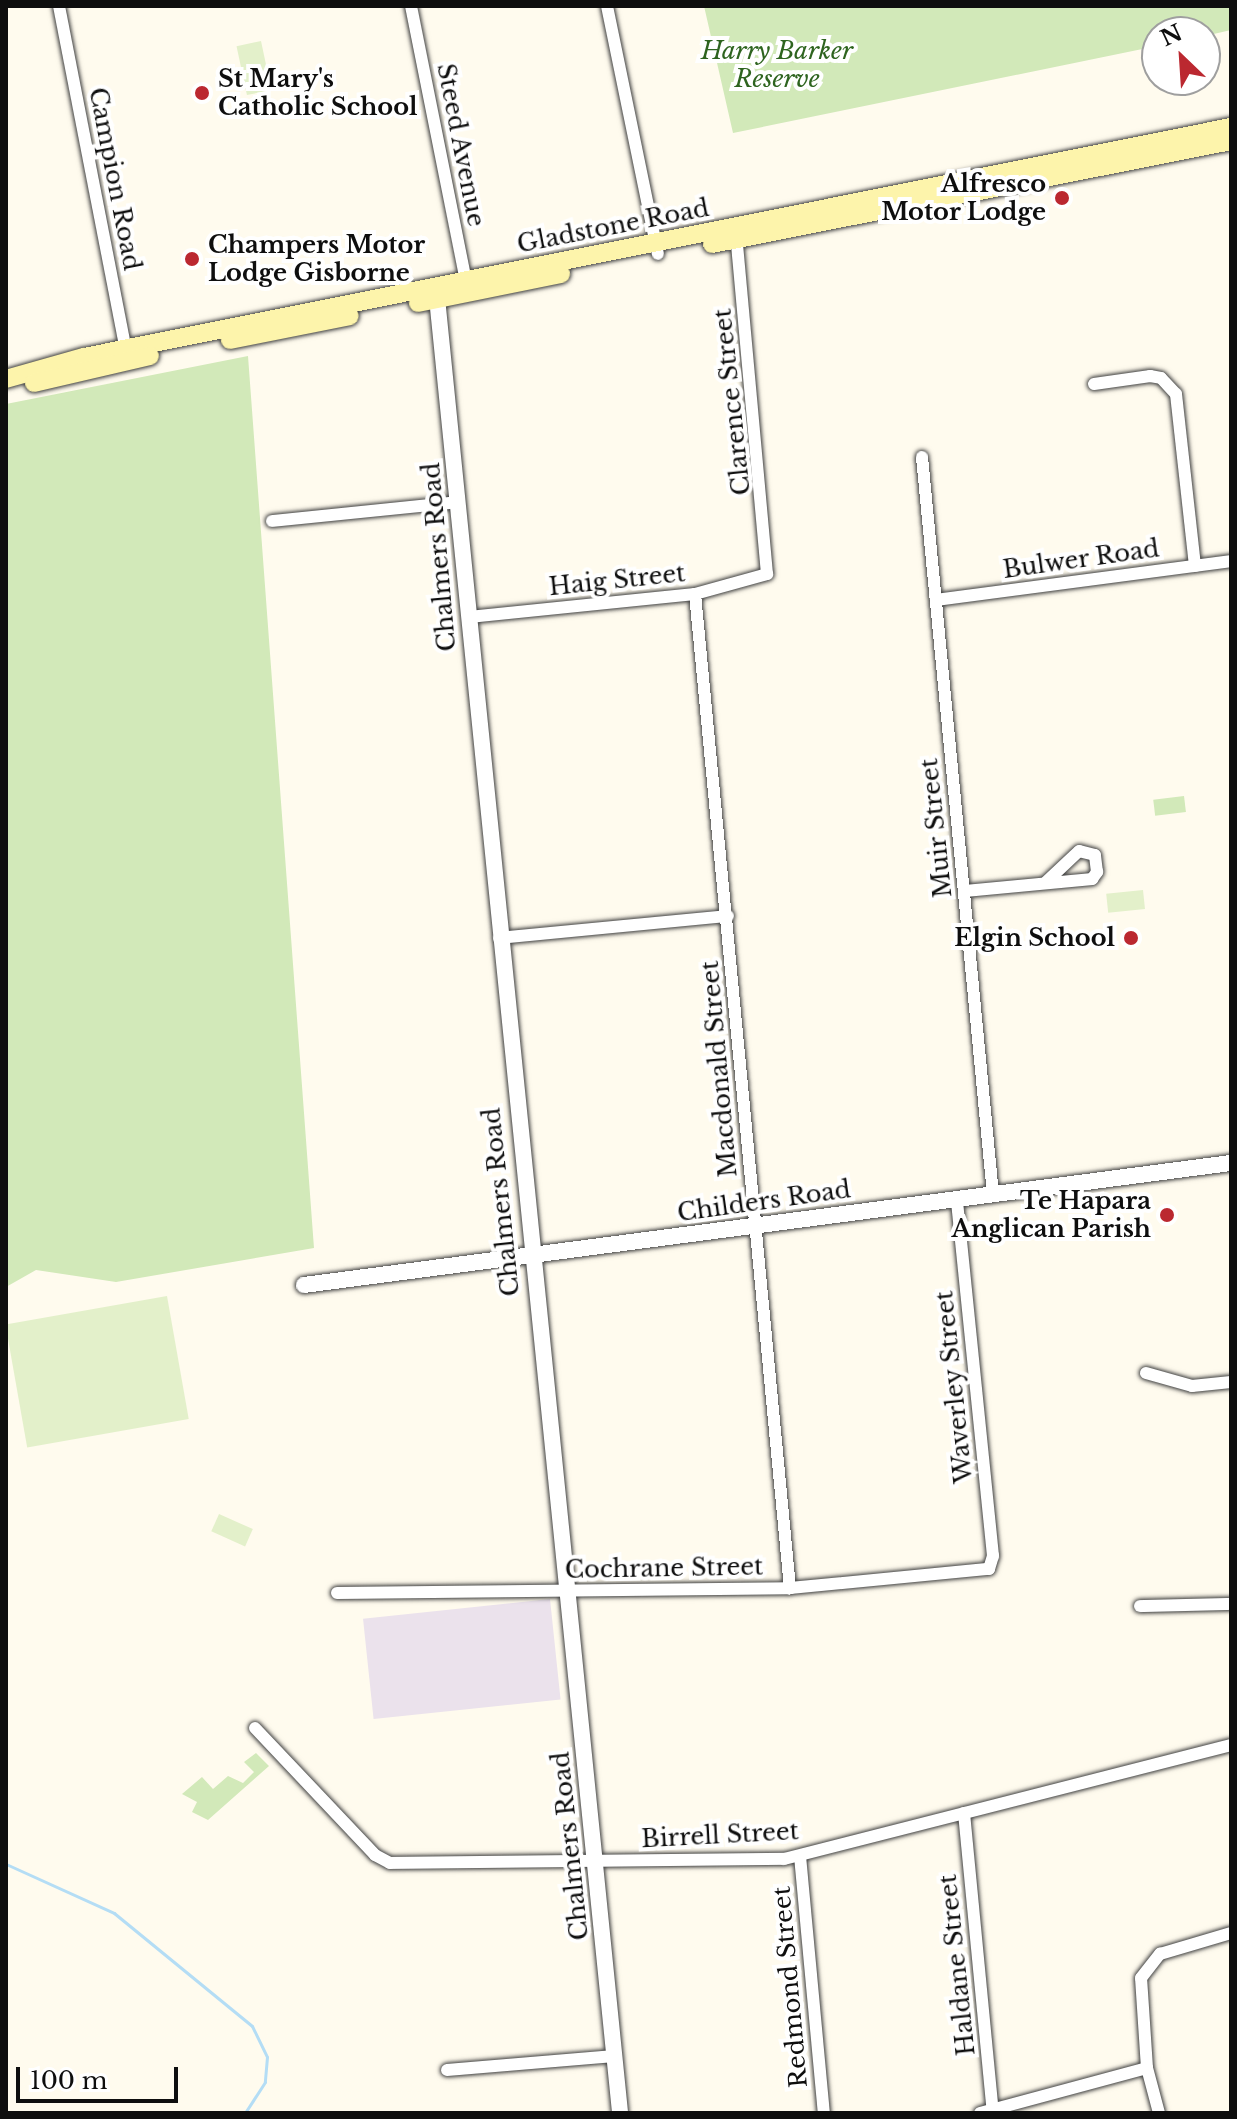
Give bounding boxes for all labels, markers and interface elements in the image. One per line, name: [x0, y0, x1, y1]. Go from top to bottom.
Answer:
north arrow: [1141, 16, 1221, 96]
text: N: [1156, 19, 1187, 52]
park label: Harry Barker Reserve: [701, 37, 853, 93]
street label: Steed Avenue: [431, 61, 491, 229]
place label: St Mary's Catholic School: [218, 65, 418, 121]
marker: St Mary's Catholic School: [193, 84, 211, 102]
street label: Campion Road: [83, 85, 147, 273]
place label: Alfresco Motor Lodge: [881, 170, 1046, 226]
marker: Alfresco Motor Lodge: [1053, 189, 1071, 207]
street label: Gladstone Road: [515, 193, 711, 259]
place label: Champers Motor Lodge Gisborne: [208, 231, 425, 287]
marker: Champers Motor Lodge Gisborne: [183, 250, 201, 268]
street label: Clarence Street: [708, 307, 756, 497]
street label: Chalmers Road: [416, 461, 462, 653]
street label: Bulwer Road: [1001, 534, 1161, 584]
street label: Haig Street: [547, 559, 687, 601]
street label: Muir Street: [914, 757, 958, 899]
place label: Elgin School: [954, 924, 1115, 952]
marker: Elgin School: [1122, 929, 1140, 947]
street label: Macdonald Street: [695, 960, 743, 1178]
street label: Chalmers Road: [477, 1106, 525, 1298]
street label: Childers Road: [675, 1175, 853, 1227]
place label: Te Hapara Anglican Parish: [951, 1187, 1151, 1243]
marker: Te Hapara Anglican Parish: [1158, 1206, 1176, 1224]
street label: Waverley Street: [930, 1289, 978, 1485]
street label: Cochrane Street: [565, 1552, 763, 1584]
street label: Chalmers Road: [546, 1750, 594, 1942]
street label: Birrell Street: [641, 1816, 799, 1854]
street label: Haldane Street: [933, 1873, 981, 2057]
street label: Redmond Street: [767, 1885, 813, 2089]
scale bar: [20, 2051, 182, 2101]
text: 100 m: [30, 2066, 108, 2095]

